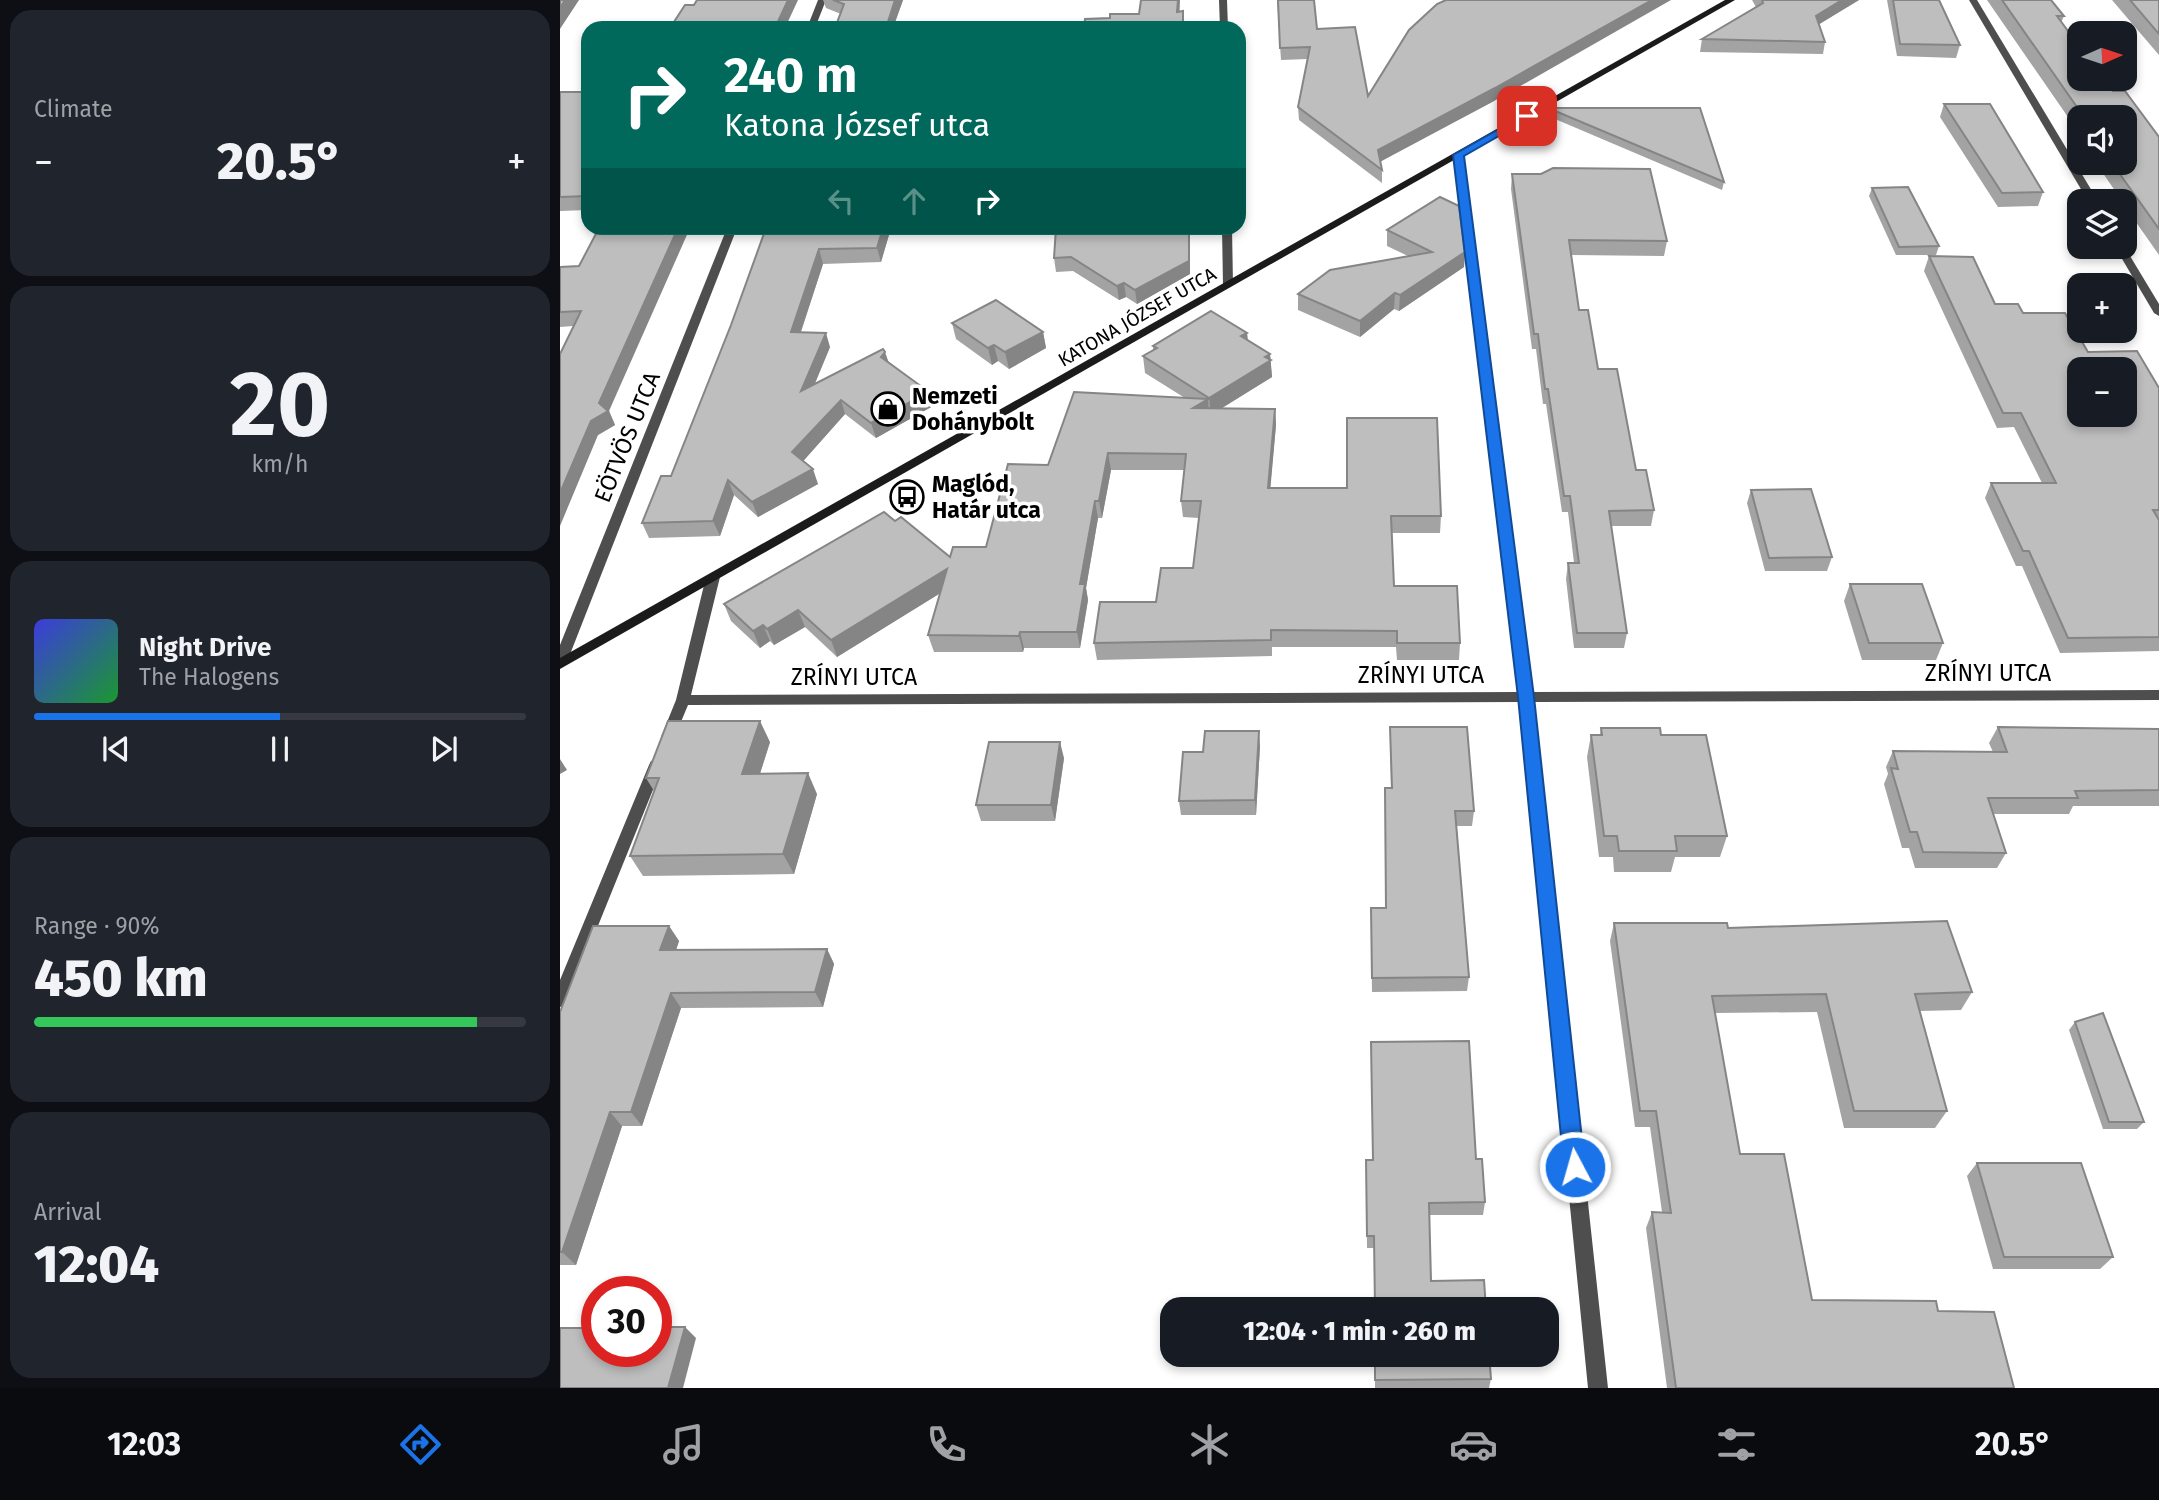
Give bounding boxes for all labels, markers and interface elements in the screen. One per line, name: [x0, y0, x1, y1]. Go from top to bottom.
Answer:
north arrow: [2067, 21, 2137, 91]
map controls: [2067, 21, 2137, 427]
text: 240 m: [724, 46, 857, 105]
icon: right: [609, 49, 700, 140]
pin: [1497, 86, 1557, 146]
text: Climate: [34, 95, 113, 123]
icon: arrive: [1508, 97, 1546, 135]
button: sound: [2067, 105, 2137, 175]
text: Katona József utca: [724, 106, 990, 144]
text: 20.5°: [217, 130, 343, 193]
text: −: [34, 139, 53, 185]
text: +: [507, 139, 526, 185]
icon: left: [822, 182, 860, 220]
icon: ahead: [895, 182, 933, 220]
icon: right: [968, 182, 1006, 220]
button: layers: [2067, 189, 2137, 259]
street label: KATONA JÓZSEF UTCA: [1054, 262, 1220, 372]
button: +: [2067, 273, 2137, 343]
text: 20: [230, 350, 330, 459]
button: −: [2067, 357, 2137, 427]
street label: EÖTVÖS UTCA: [588, 367, 666, 507]
place label: Nemzeti Dohánybolt: [912, 382, 1035, 436]
shop icon: Nemzeti Dohánybolt: [869, 390, 907, 428]
text: km/h: [252, 450, 308, 478]
place label: Maglód, Határ utca: [932, 470, 1041, 524]
bus stop icon: Maglód, Határ utca: [888, 478, 926, 516]
text: Night Drive: [139, 632, 271, 663]
street label: ZRÍNYI UTCA: [1925, 658, 2052, 687]
street label: ZRÍNYI UTCA: [1358, 660, 1485, 689]
street label: ZRÍNYI UTCA: [791, 662, 918, 691]
text: The Halogens: [139, 663, 279, 691]
icon: previous: [97, 730, 135, 768]
icon: pause: [261, 730, 299, 768]
icon: next: [425, 730, 463, 768]
text: Range · 90%: [34, 912, 159, 940]
text: 450 km: [34, 947, 208, 1010]
position arrow: [1538, 1130, 1612, 1204]
text: Arrival: [34, 1198, 101, 1226]
text: 12:04: [34, 1233, 159, 1296]
speed limit sign: 30: [581, 1276, 672, 1367]
text: 12:04 · 1 min · 260 m: [1243, 1316, 1476, 1347]
icon: directions: [396, 1420, 445, 1469]
icon: music: [659, 1420, 708, 1469]
icon: phone: [922, 1420, 971, 1469]
icon: climate: [1185, 1420, 1234, 1469]
icon: car: [1449, 1420, 1498, 1469]
icon: filters: [1712, 1420, 1761, 1469]
text: 12:03: [107, 1425, 181, 1463]
text: 20.5°: [1975, 1425, 2052, 1463]

